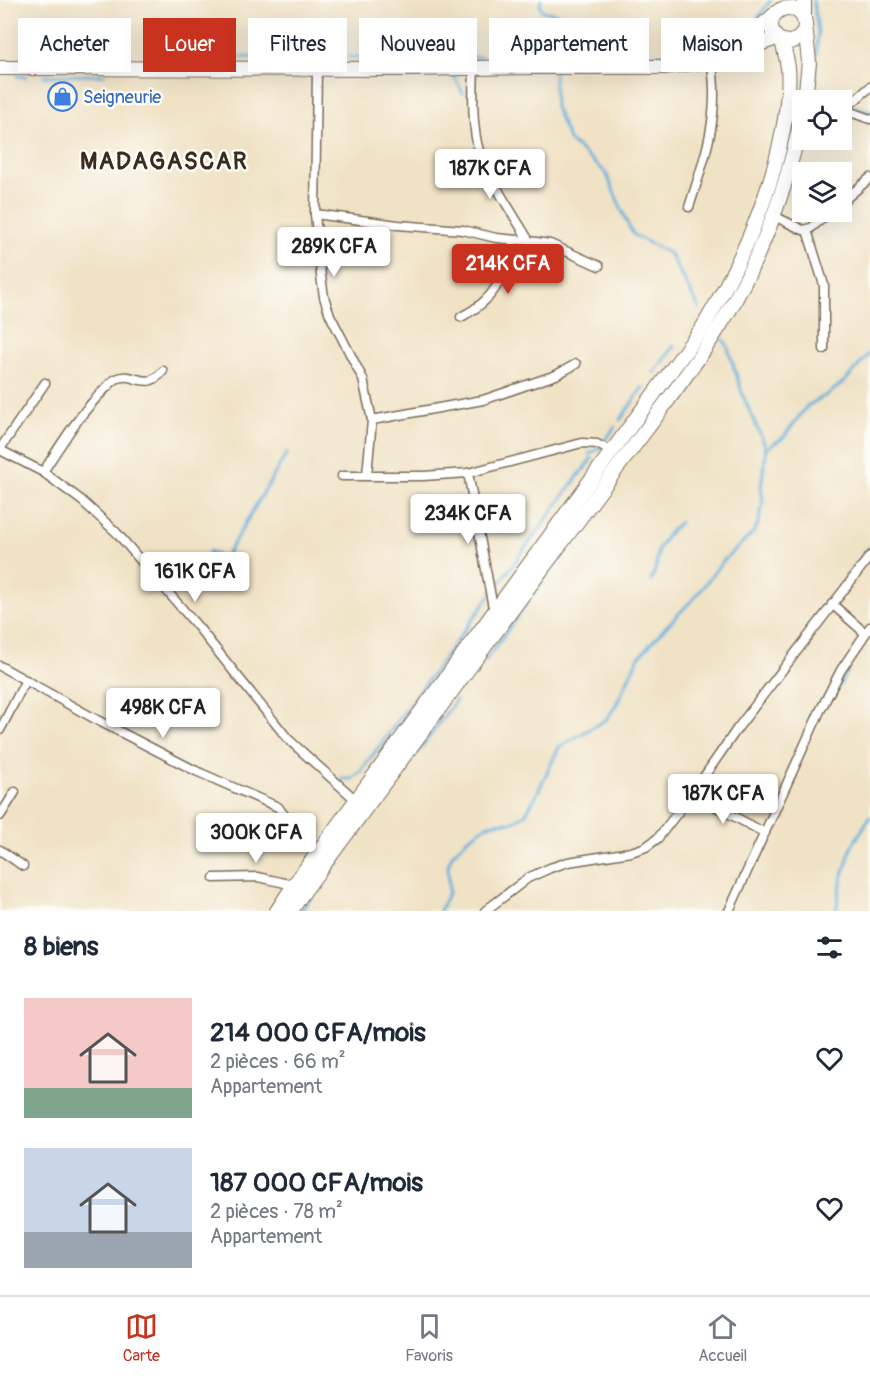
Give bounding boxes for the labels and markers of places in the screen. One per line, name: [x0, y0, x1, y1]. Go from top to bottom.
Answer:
shop icon: Seigneurie: [46, 81, 78, 113]
place label: Seigneurie: [83, 86, 161, 109]
pin: 187K CFA: [428, 149, 552, 200]
pin: 289K CFA: [272, 227, 396, 278]
pin: 214K CFA: [446, 244, 570, 295]
pin: 234K CFA: [406, 494, 530, 545]
pin: 161K CFA: [133, 552, 257, 603]
pin: 498K CFA: [101, 688, 225, 739]
pin: 187K CFA: [661, 774, 785, 825]
pin: 300K CFA: [194, 813, 318, 864]

